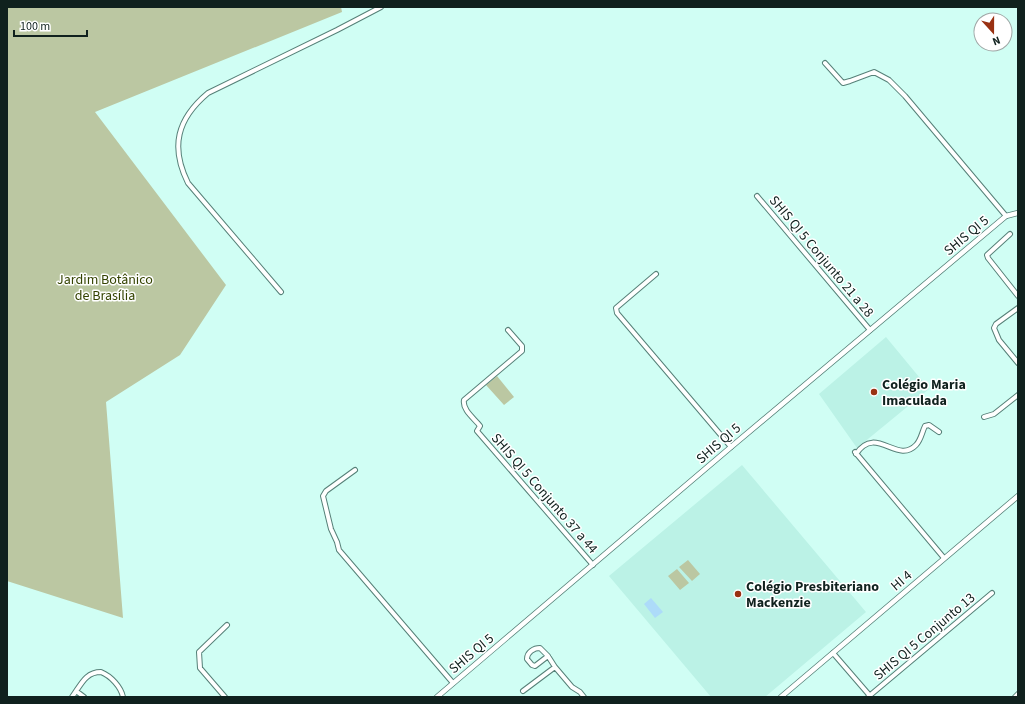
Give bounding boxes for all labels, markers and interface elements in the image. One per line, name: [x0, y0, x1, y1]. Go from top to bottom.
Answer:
scale bar: [14, 12, 87, 38]
north arrow: [973, 12, 1013, 52]
text: 100 m: [20, 18, 50, 35]
text: N: [990, 33, 1003, 49]
street label: SHIS QI 5 Conjunto 21 a 28: [764, 191, 878, 322]
street label: SHIS QI 5: [940, 211, 994, 261]
park label: Jardim Botânico de Brasília: [57, 270, 153, 306]
place label: Colégio Maria Imaculada: [882, 375, 966, 411]
marker: Colégio Maria Imaculada: [869, 387, 879, 397]
street label: SHIS QI 5: [692, 419, 745, 469]
street label: SHIS QI 5 Conjunto 37 a 44: [486, 429, 602, 558]
street label: HI 4: [887, 566, 917, 596]
place label: Colégio Presbiteriano Mackenzie: [746, 577, 879, 613]
street label: SHIS QI 5 Conjunto 13: [870, 588, 980, 685]
marker: Colégio Presbiteriano Mackenzie: [733, 589, 743, 599]
street label: SHIS QI 5: [445, 629, 499, 679]

